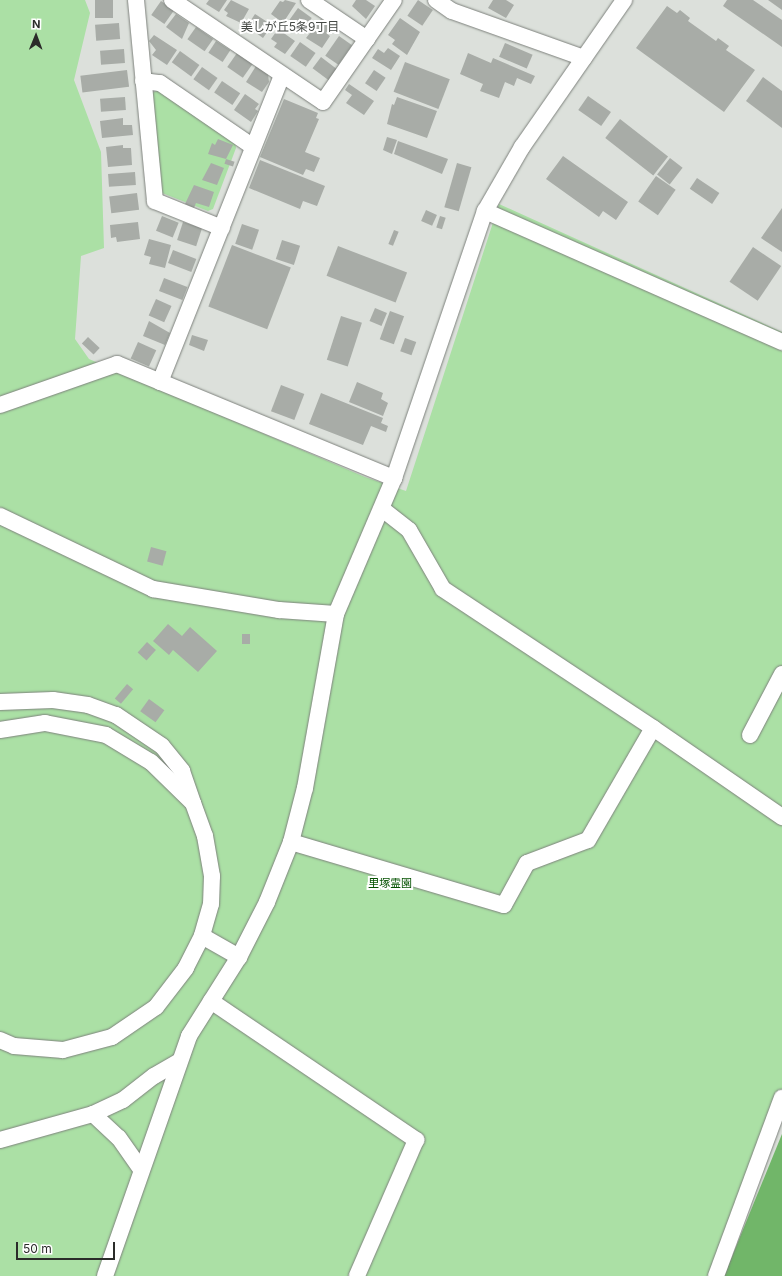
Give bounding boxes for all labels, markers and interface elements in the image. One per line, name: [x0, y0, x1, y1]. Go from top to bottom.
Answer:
north arrow: [16, 16, 56, 56]
text: N: [32, 17, 41, 31]
district label: 美しが丘5条9丁目: [241, 20, 339, 34]
park label: 里塚霊園: [368, 876, 412, 890]
scale bar: [18, 1234, 117, 1260]
text: 50 m: [23, 1241, 52, 1256]

